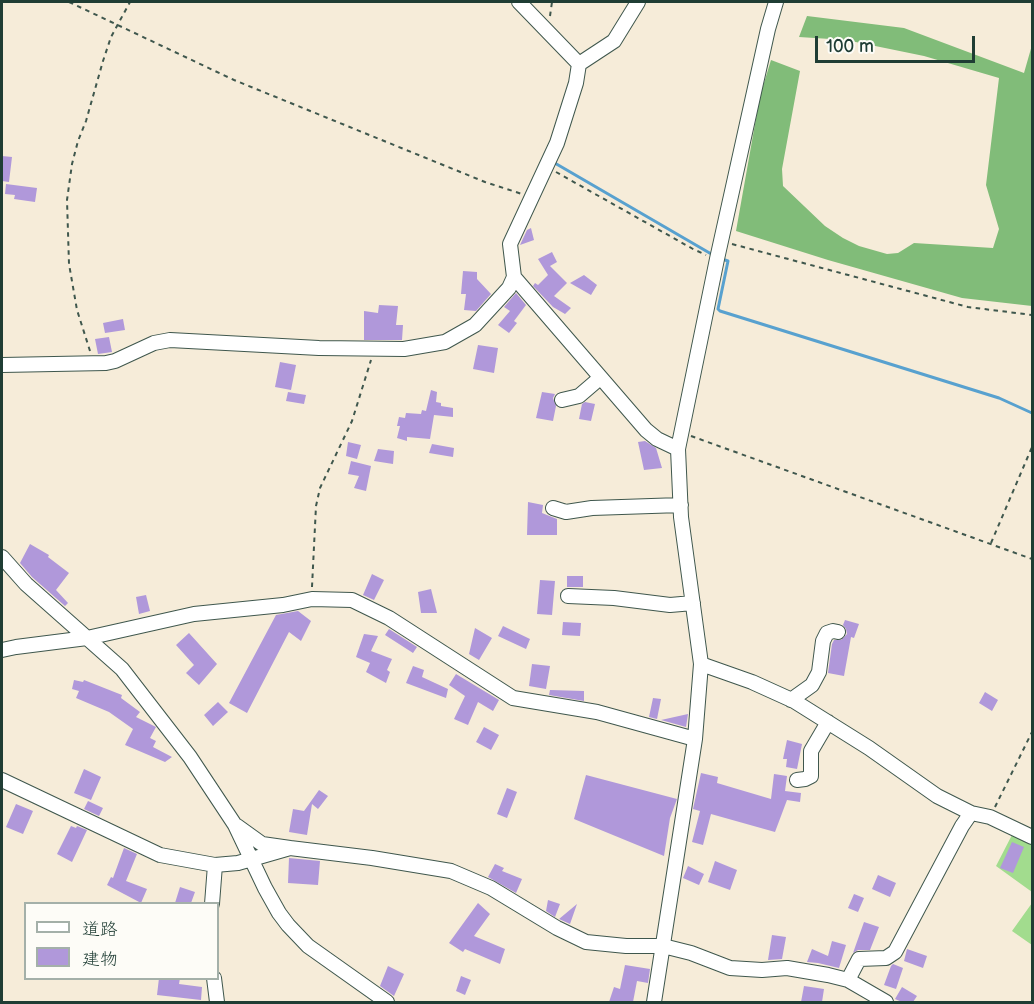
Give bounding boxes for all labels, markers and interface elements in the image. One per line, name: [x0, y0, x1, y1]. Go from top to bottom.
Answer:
scale bar: [818, 24, 978, 62]
text: 100 m: [826, 36, 874, 57]
legend: [24, 902, 219, 980]
text: 道路: [82, 919, 118, 940]
text: 建物: [82, 949, 118, 970]

